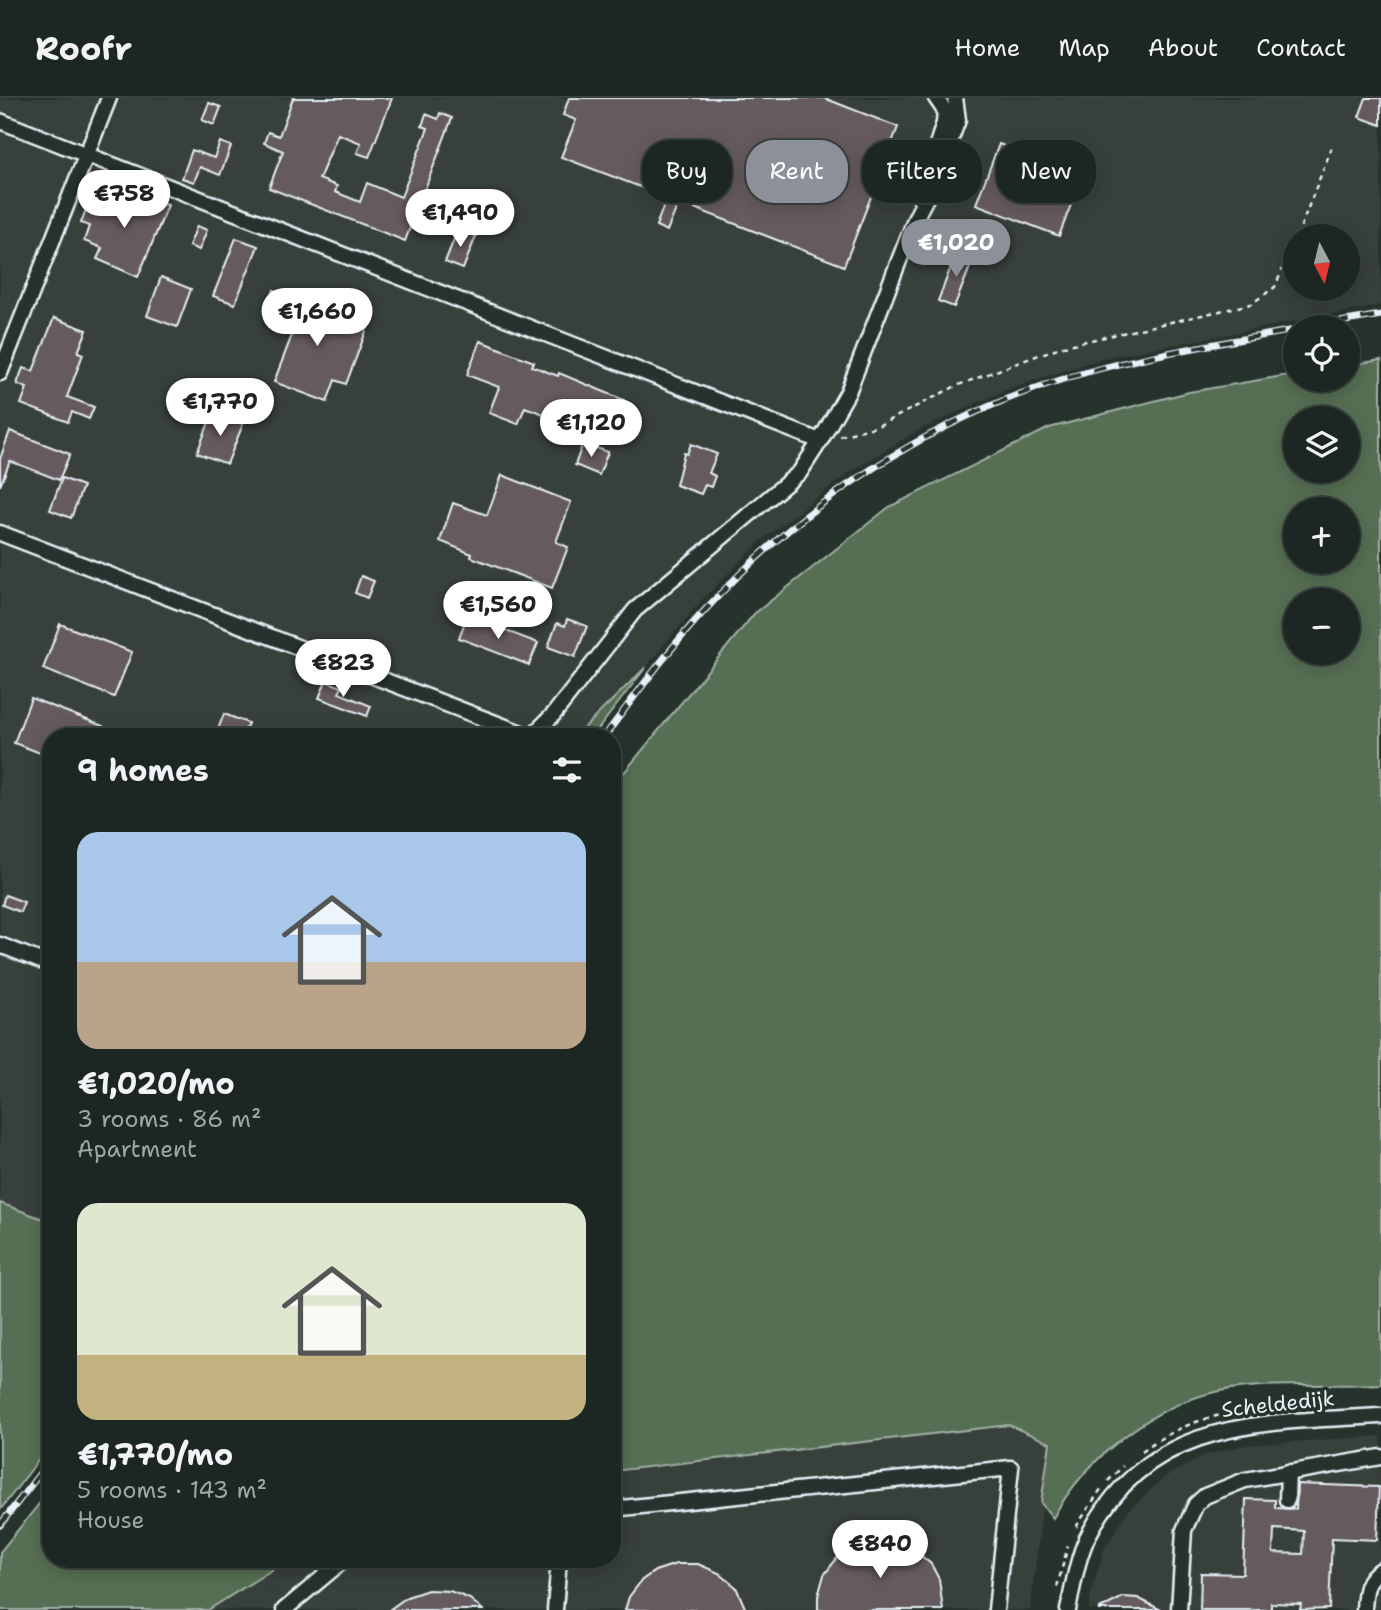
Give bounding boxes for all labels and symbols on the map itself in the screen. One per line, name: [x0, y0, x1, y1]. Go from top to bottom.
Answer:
pin: €758: [83, 170, 165, 230]
pin: €1,490: [403, 190, 517, 249]
pin: €1,020: [899, 220, 1013, 279]
north arrow: [1283, 224, 1360, 301]
pin: €1,660: [260, 288, 374, 348]
pin: €1,770: [163, 378, 277, 438]
pin: €1,120: [534, 400, 648, 459]
pin: €1,560: [441, 582, 555, 641]
pin: €823: [302, 640, 384, 699]
street label: Scheldedijk: [1220, 1384, 1336, 1424]
pin: €840: [839, 1520, 921, 1580]

